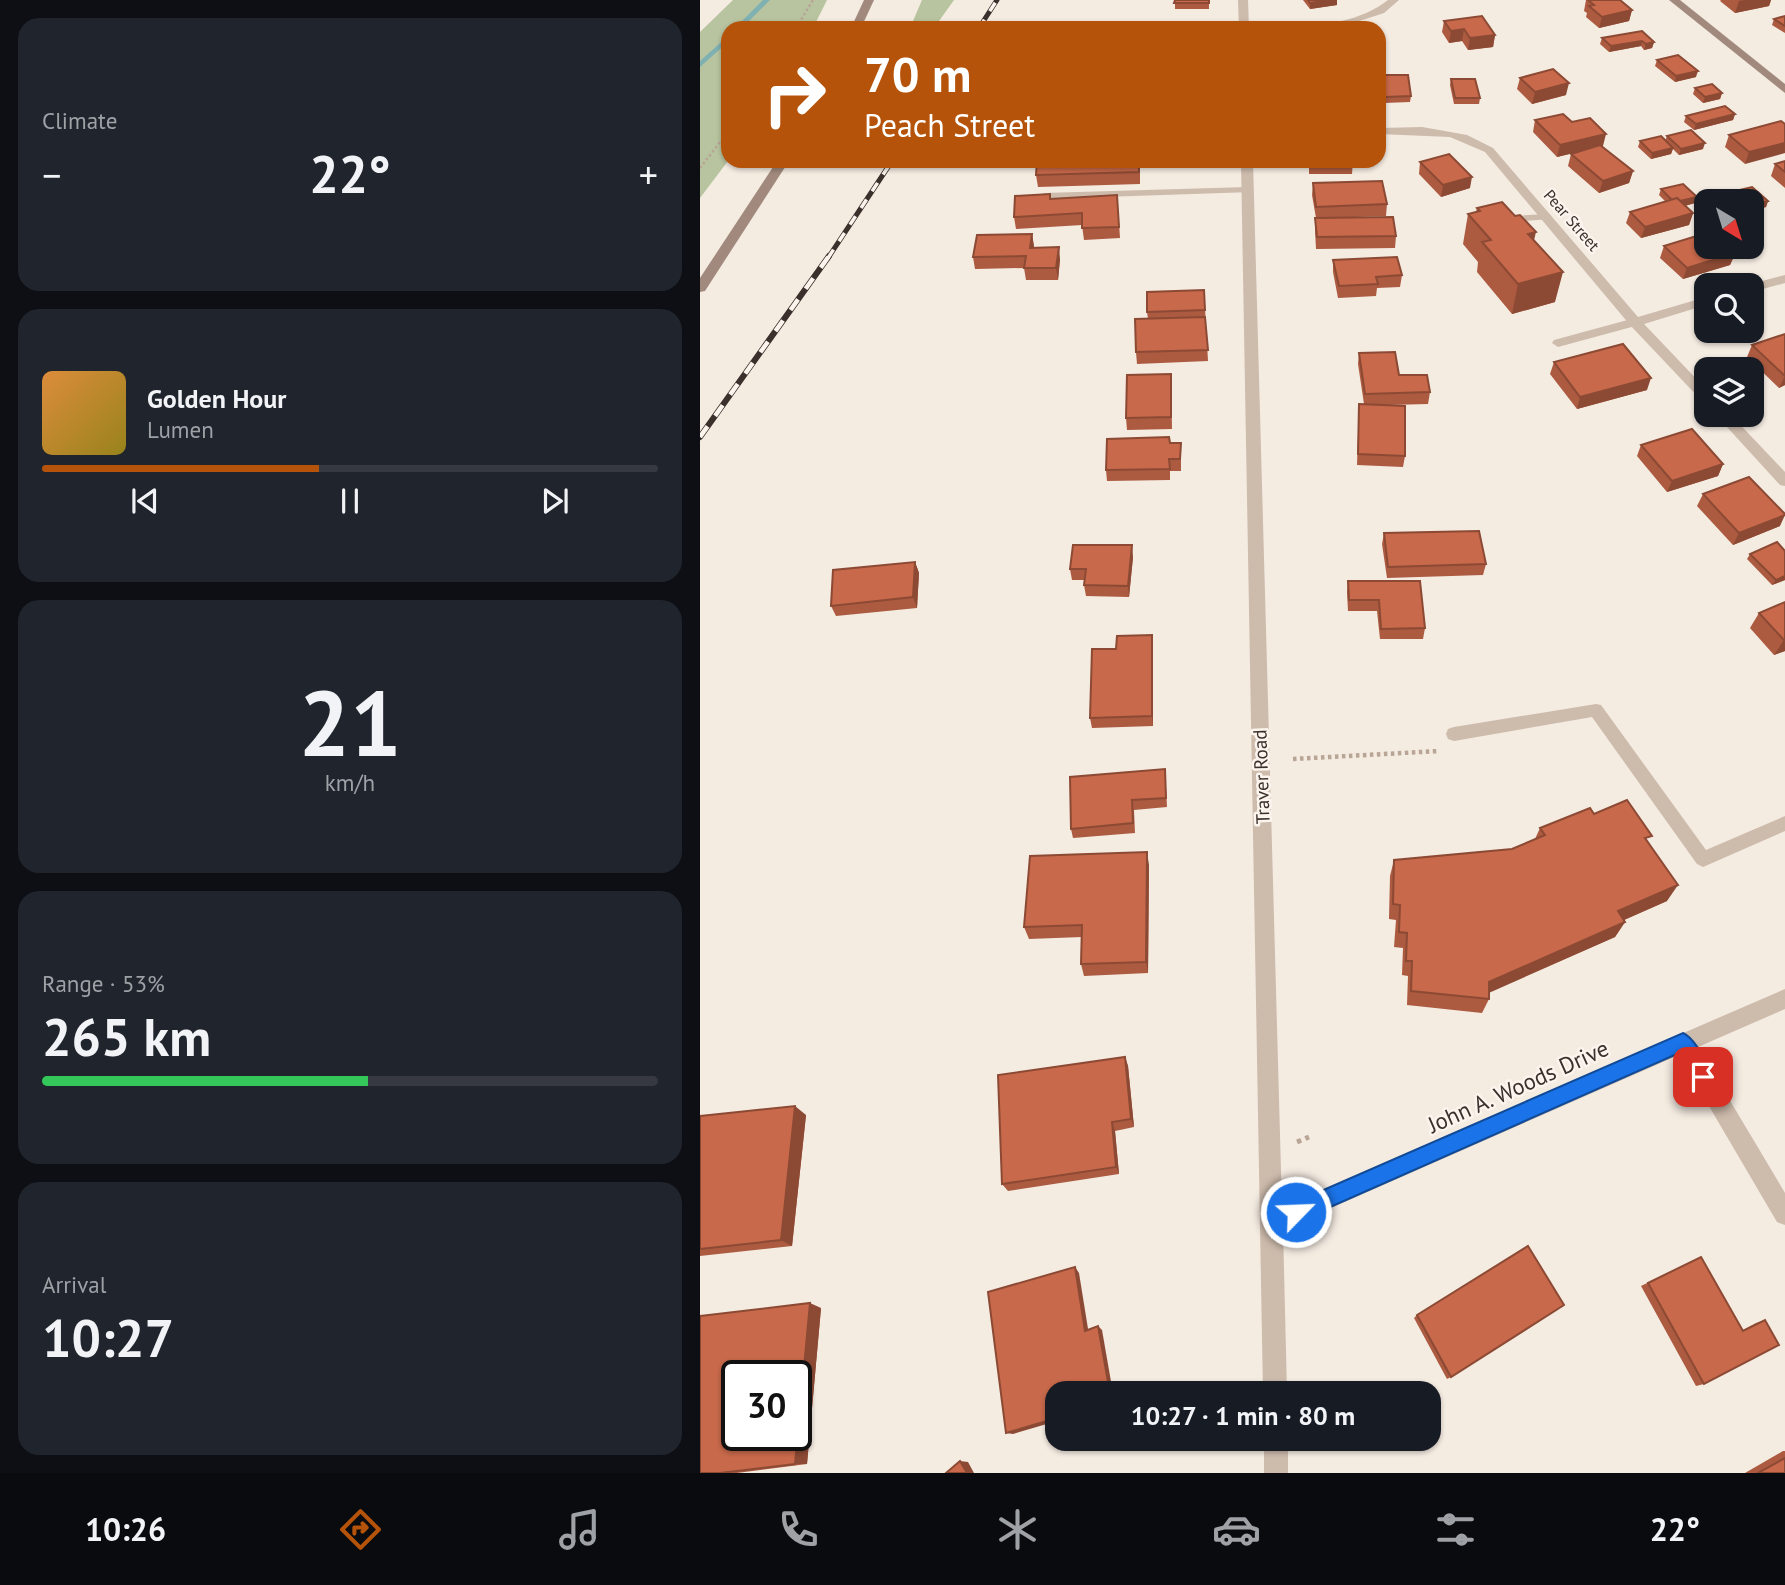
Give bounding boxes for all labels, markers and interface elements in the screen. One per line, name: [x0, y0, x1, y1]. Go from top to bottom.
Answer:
text: 70 m: [864, 42, 971, 106]
icon: right: [749, 49, 840, 140]
text: Peach Street: [864, 104, 1035, 146]
text: Climate: [42, 106, 117, 135]
text: 22°: [309, 140, 391, 207]
text: −: [42, 150, 61, 199]
text: +: [639, 150, 658, 199]
street label: Pear Street: [1540, 185, 1605, 255]
north arrow: [1694, 189, 1764, 259]
map controls: [1694, 189, 1764, 427]
button: search: [1694, 273, 1764, 343]
button: layers: [1694, 357, 1764, 427]
text: Golden Hour: [147, 382, 286, 415]
text: Lumen: [147, 415, 214, 444]
icon: previous: [126, 482, 164, 520]
icon: pause: [331, 482, 369, 520]
icon: next: [536, 482, 574, 520]
text: 21: [298, 663, 402, 781]
street label: Traver Road: [1247, 729, 1275, 825]
text: km/h: [325, 768, 375, 797]
text: Range · 53%: [42, 969, 165, 998]
text: 265 km: [42, 1003, 211, 1070]
street label: John A. Woods Drive: [1422, 1033, 1613, 1139]
pin: [1673, 1047, 1733, 1107]
icon: arrive: [1684, 1058, 1722, 1096]
position arrow: [1259, 1175, 1333, 1249]
text: Arrival: [42, 1270, 106, 1299]
text: 10:27: [42, 1304, 174, 1371]
speed limit sign: 30: [721, 1360, 812, 1451]
text: 10:27 · 1 min · 80 m: [1131, 1399, 1355, 1432]
icon: directions: [336, 1505, 385, 1554]
icon: music: [555, 1505, 604, 1554]
icon: phone: [774, 1505, 823, 1554]
icon: climate: [993, 1505, 1042, 1554]
icon: car: [1212, 1505, 1261, 1554]
icon: filters: [1431, 1505, 1480, 1554]
text: 10:26: [85, 1508, 166, 1550]
text: 22°: [1650, 1508, 1700, 1550]

